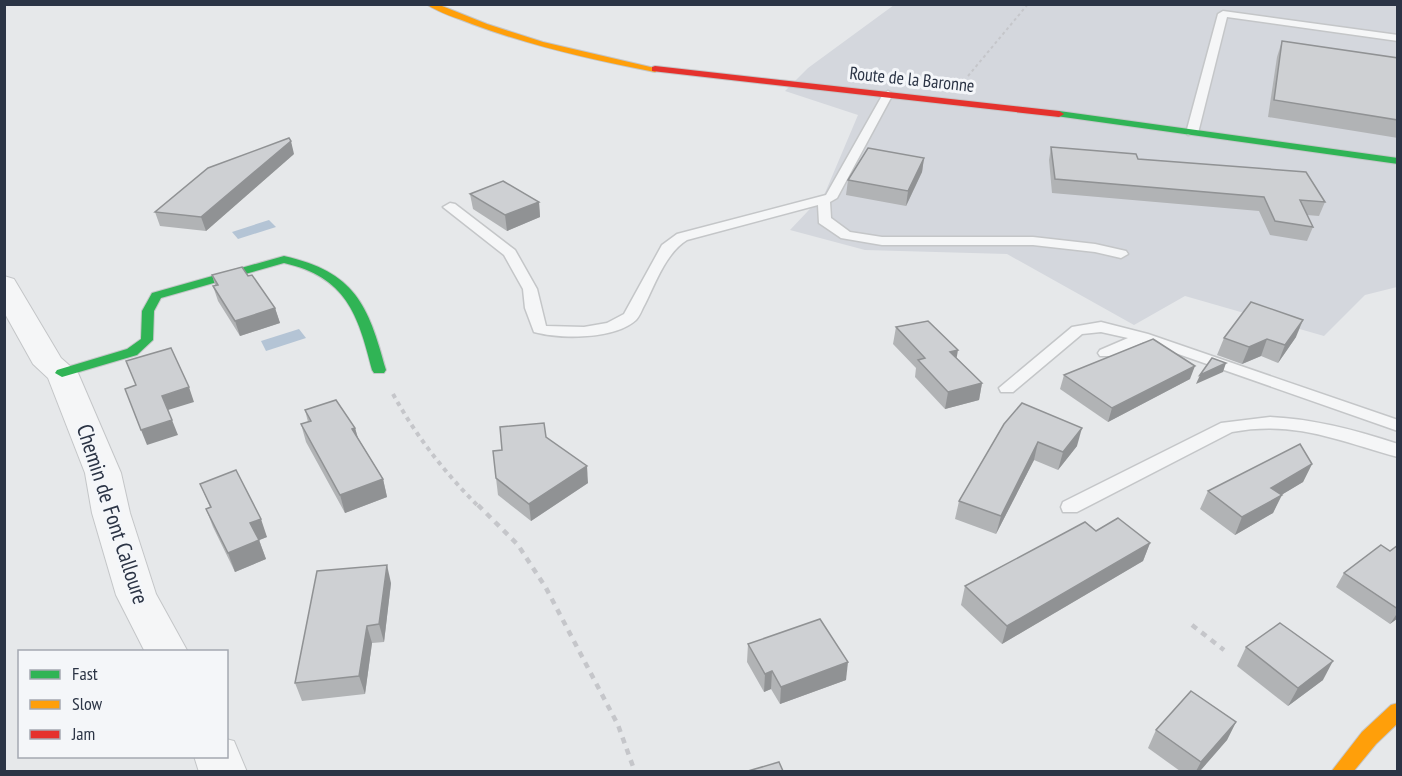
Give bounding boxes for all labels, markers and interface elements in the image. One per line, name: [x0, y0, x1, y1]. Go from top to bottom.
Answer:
street label: Route de la Baronne: [848, 61, 976, 97]
street label: Chemin de Font Calloure: [71, 421, 155, 607]
legend: [18, 650, 228, 758]
text: Fast: [72, 662, 98, 685]
text: Slow: [72, 692, 103, 715]
text: Jam: [71, 722, 95, 745]

